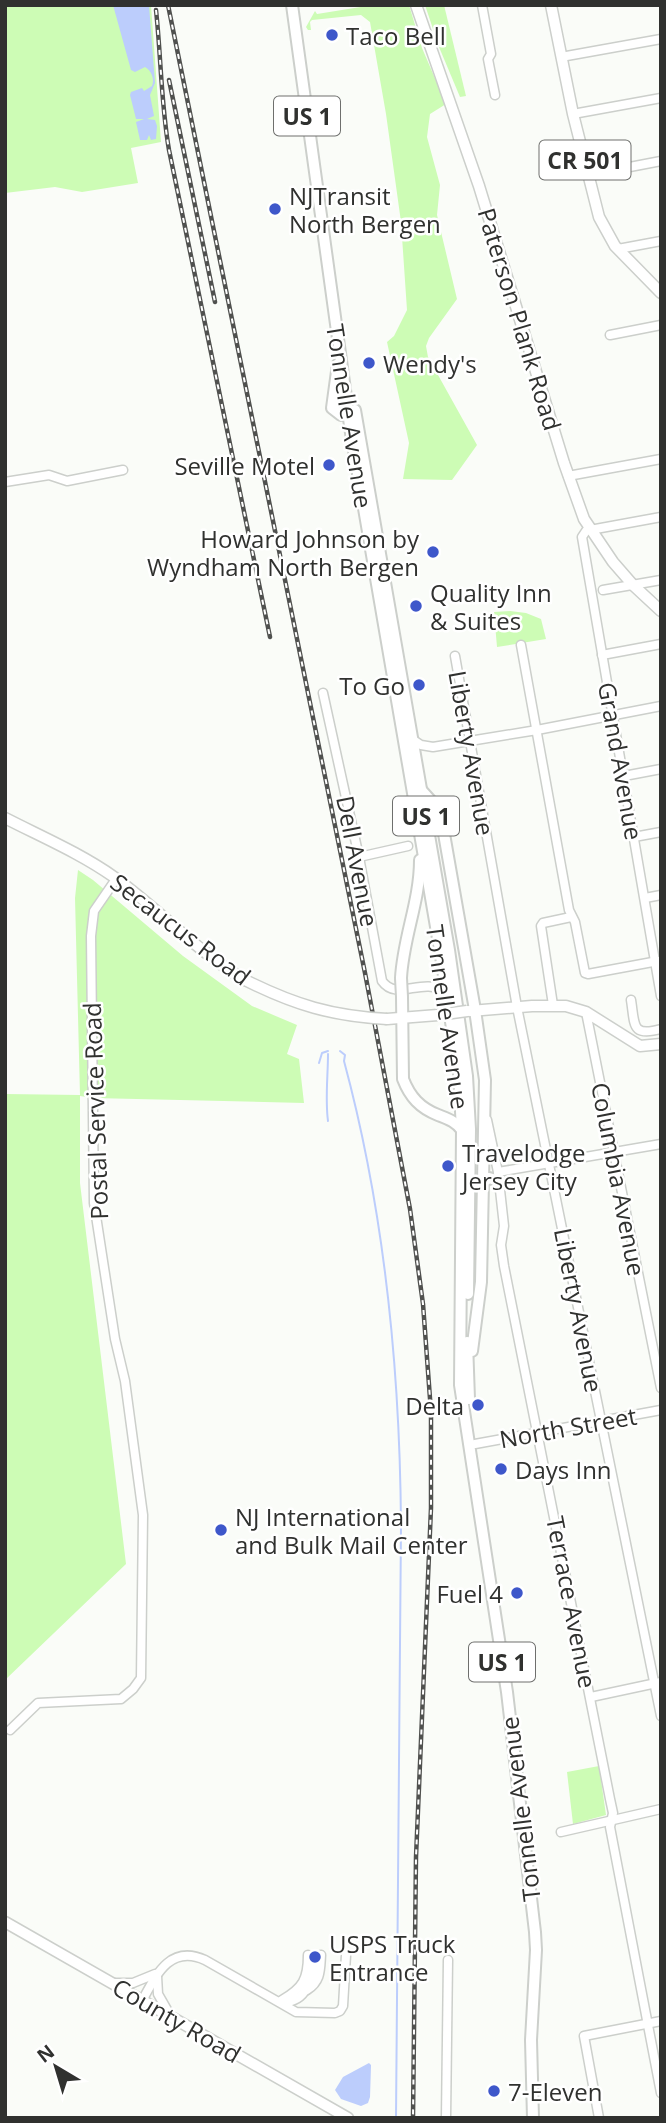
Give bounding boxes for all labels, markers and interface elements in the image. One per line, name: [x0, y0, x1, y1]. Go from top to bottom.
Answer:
place label: Taco Bell: [346, 19, 446, 52]
marker: Taco Bell: [324, 27, 340, 43]
road number: US 1: [274, 97, 340, 136]
road number: CR 501: [540, 140, 630, 180]
place label: NJTransit North Bergen: [289, 179, 441, 240]
marker: NJTransit North Bergen: [267, 201, 283, 217]
street label: Paterson Plank Road: [470, 204, 570, 434]
street label: Tonnelle Avenue: [319, 322, 381, 510]
place label: Wendy's: [383, 347, 477, 380]
marker: Wendy's: [361, 355, 377, 371]
place label: Seville Motel: [174, 449, 315, 482]
marker: Seville Motel: [321, 457, 337, 473]
place label: Howard Johnson by Wyndham North Bergen: [147, 522, 420, 583]
marker: Howard Johnson by Wyndham North Bergen: [425, 544, 441, 560]
place label: Quality Inn & Suites: [430, 576, 552, 637]
marker: Quality Inn & Suites: [408, 598, 424, 614]
street label: Liberty Avenue: [441, 668, 503, 838]
place label: To Go: [339, 669, 405, 702]
marker: To Go: [411, 677, 427, 693]
street label: Grand Avenue: [591, 679, 651, 843]
street label: Dell Avenue: [329, 793, 387, 929]
road number: US 1: [393, 796, 459, 836]
street label: Secaucus Road: [104, 865, 258, 993]
street label: Tonnelle Avenue: [419, 923, 477, 1111]
street label: Postal Service Road: [75, 1002, 115, 1220]
street label: Columbia Avenue: [584, 1079, 654, 1279]
place label: Travelodge Jersey City: [460, 1136, 586, 1197]
marker: Travelodge Jersey City: [440, 1158, 456, 1174]
street label: Liberty Avenue: [547, 1225, 611, 1395]
place label: Delta: [405, 1389, 464, 1422]
marker: Delta: [470, 1397, 486, 1413]
street label: North Street: [497, 1399, 639, 1455]
place label: Days Inn: [515, 1453, 612, 1486]
marker: Days Inn: [493, 1461, 509, 1477]
place label: NJ International and Bulk Mail Center: [235, 1500, 468, 1561]
street label: Terrace Avenue: [539, 1513, 605, 1691]
marker: NJ International and Bulk Mail Center: [213, 1522, 229, 1538]
place label: Fuel 4: [436, 1577, 503, 1610]
marker: Fuel 4: [509, 1585, 525, 1601]
road number: US 1: [469, 1642, 535, 1681]
street label: Tonnelle Avenue: [492, 1715, 548, 1903]
place label: USPS Truck Entrance: [329, 1927, 456, 1988]
marker: USPS Truck Entrance: [307, 1949, 323, 1965]
street label: County Road: [107, 1970, 247, 2070]
north arrow: [21, 2032, 91, 2102]
text: N: [31, 2039, 60, 2069]
place label: 7-Eleven: [508, 2075, 603, 2108]
marker: 7-Eleven: [486, 2083, 502, 2099]

